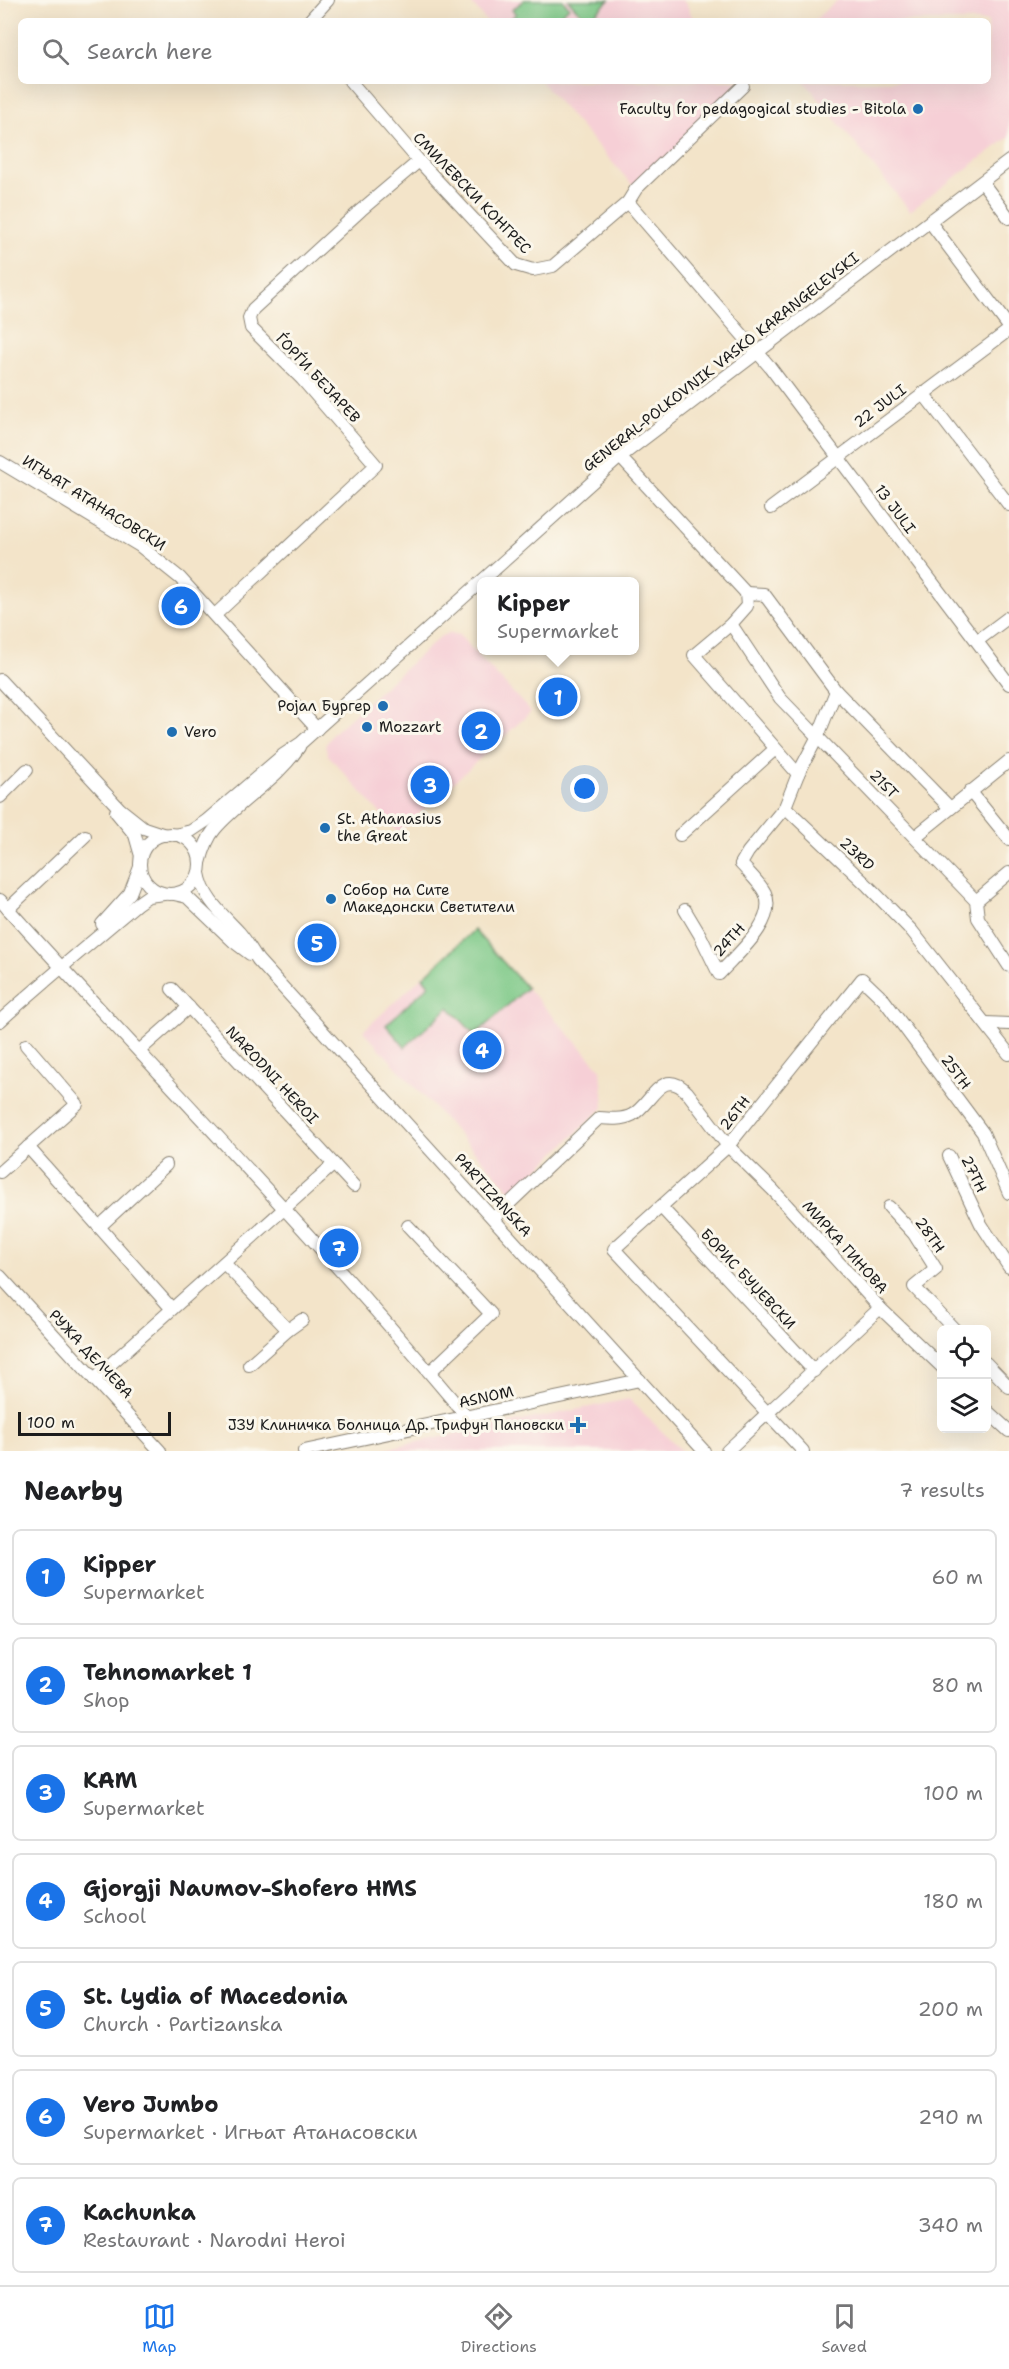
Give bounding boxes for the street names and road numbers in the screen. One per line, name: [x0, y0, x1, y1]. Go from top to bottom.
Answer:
street label: СМИЛЕВСКИ КОНГРЕС: [409, 128, 535, 258]
street label: GENERAL-POLKOVNIK VASKO KARANGELEVSKI: [579, 248, 863, 476]
street label: ЃОРЃИ БЕЈАРЕВ: [271, 328, 366, 427]
street label: 22 JULI: [850, 380, 910, 432]
street label: ИГЊАТ АТАНАСОВСКИ: [18, 451, 170, 555]
street label: 13 JULI: [870, 480, 920, 538]
street label: 21ST: [865, 765, 903, 803]
street label: 23RD: [835, 833, 879, 875]
street label: 24TH: [709, 919, 749, 961]
street label: NARODNI HEROI: [221, 1022, 323, 1128]
street label: 25TH: [936, 1051, 976, 1093]
street label: 26TH: [715, 1092, 755, 1134]
street label: PARTIZANSKA: [450, 1149, 536, 1241]
street label: 27TH: [956, 1152, 992, 1196]
street label: МИРКА ГИНОВА: [798, 1196, 892, 1298]
street label: 28TH: [910, 1213, 950, 1257]
street label: БОРИС БУЏЕВСКИ: [696, 1224, 800, 1334]
street label: РУЖА ДЕЛЧЕВА: [45, 1305, 138, 1403]
street label: ASNOM: [457, 1381, 515, 1413]

